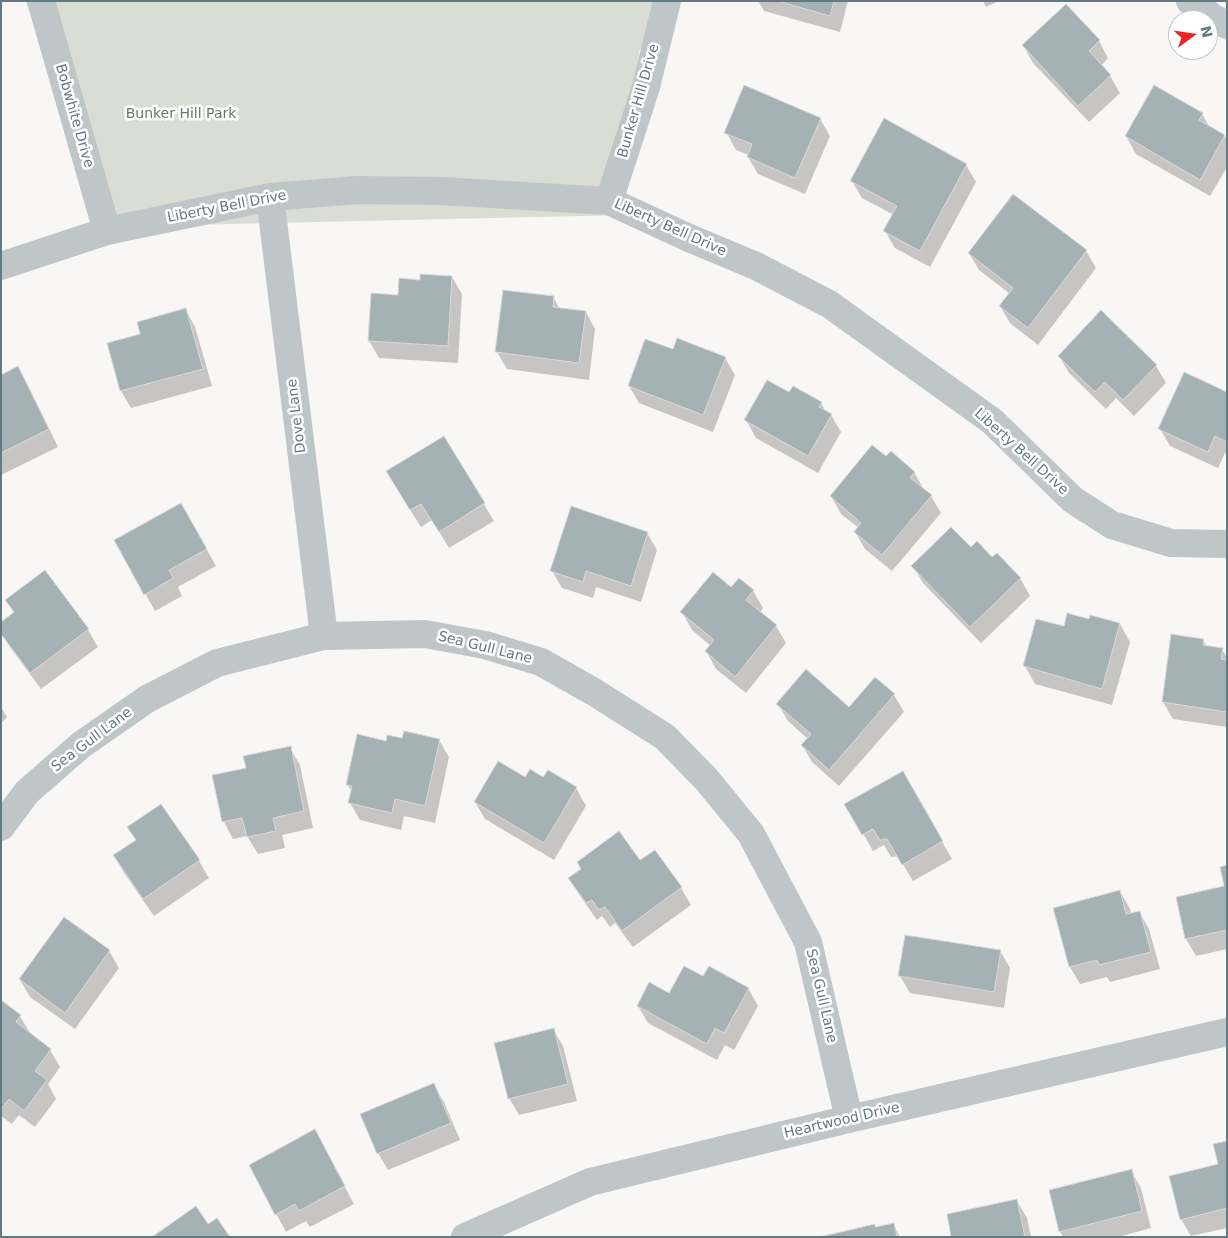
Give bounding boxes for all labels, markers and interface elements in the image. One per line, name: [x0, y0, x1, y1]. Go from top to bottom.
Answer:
north arrow: [1168, 10, 1218, 60]
text: N: [1197, 24, 1216, 39]
street label: Bunker Hill Drive: [615, 42, 663, 160]
street label: Bobwhite Drive: [51, 62, 97, 170]
park label: Bunker Hill Park: [126, 106, 236, 122]
street label: Liberty Bell Drive: [166, 187, 288, 227]
street label: Liberty Bell Drive: [611, 196, 729, 260]
street label: Dove Lane: [284, 378, 310, 454]
street label: Liberty Bell Drive: [970, 405, 1072, 499]
street label: Sea Gull Lane: [436, 628, 534, 668]
street label: Sea Gull Lane: [48, 704, 136, 776]
street label: Sea Gull Lane: [802, 947, 840, 1045]
street label: Heartwood Drive: [783, 1100, 901, 1142]

